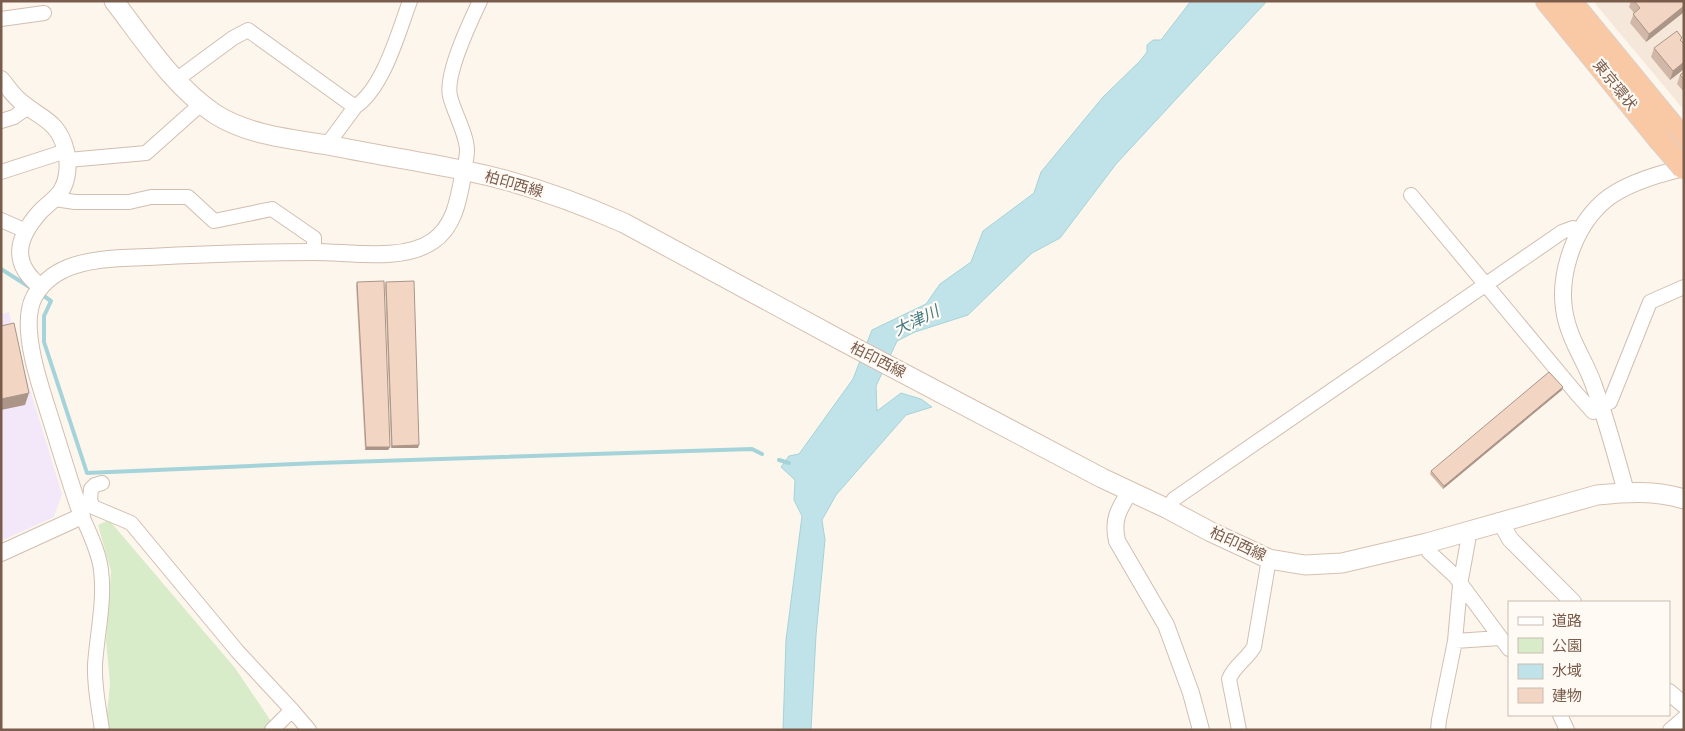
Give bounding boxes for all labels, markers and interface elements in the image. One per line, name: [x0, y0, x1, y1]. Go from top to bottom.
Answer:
street label: 東京環状: [1589, 55, 1642, 114]
street label: 柏印西線: [483, 166, 546, 201]
water label: 大津川: [890, 300, 944, 340]
street label: 柏印西線: [847, 337, 909, 382]
street label: 柏印西線: [1207, 522, 1269, 565]
legend: [1508, 601, 1670, 716]
text: 道路: [1552, 611, 1582, 630]
text: 公園: [1552, 636, 1582, 655]
text: 水域: [1552, 661, 1582, 680]
text: 建物: [1552, 686, 1582, 705]

